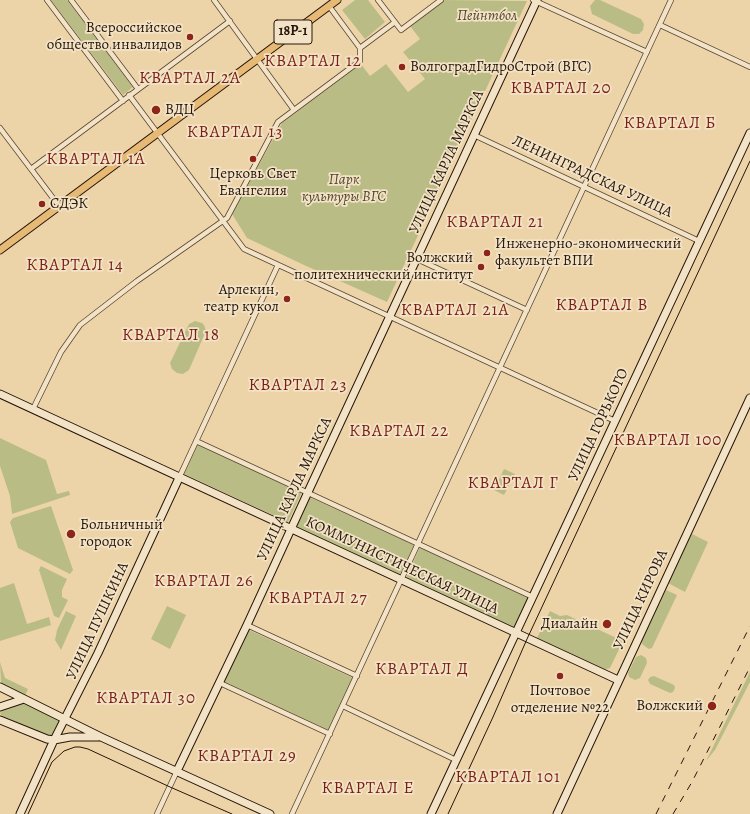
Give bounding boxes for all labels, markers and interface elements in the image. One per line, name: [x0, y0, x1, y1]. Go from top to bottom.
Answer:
park label: Пейнтбол: [457, 7, 517, 25]
place label: Всероссийское общество инвалидов: [47, 19, 182, 54]
road number: 18Р-1: [274, 20, 312, 44]
marker: Всероссийское общество инвалидов: [185, 32, 195, 42]
district label: КВАРТАЛ 12: [264, 52, 362, 72]
place label: ВолгоградГидроСтрой (ВГС): [410, 58, 591, 76]
marker: ВолгоградГидроСтрой (ВГС): [397, 62, 407, 72]
district label: КВАРТАЛ 2А: [139, 69, 241, 89]
district label: КВАРТАЛ 20: [511, 79, 611, 99]
street label: УЛИЦА КАРЛА МАРКСА: [406, 87, 488, 237]
place label: ВДЦ: [165, 101, 194, 119]
marker: ВДЦ: [150, 104, 162, 116]
district label: КВАРТАЛ Б: [624, 114, 716, 134]
district label: КВАРТАЛ 13: [187, 123, 283, 143]
street label: ЛЕНИНГРАДСКАЯ УЛИЦА: [509, 132, 675, 222]
district label: КВАРТАЛ 1А: [46, 150, 146, 170]
marker: Церковь Свет Евангелия: [248, 154, 258, 164]
place label: Церковь Свет Евангелия: [210, 165, 296, 200]
park label: Парк культуры ВГС: [302, 171, 386, 206]
place label: СДЭК: [50, 195, 88, 213]
marker: СДЭК: [37, 199, 47, 209]
district label: КВАРТАЛ 21: [446, 213, 544, 233]
place label: Инженерно-экономический факультет ВПИ: [495, 235, 681, 270]
marker: Инженерно-экономический факультет ВПИ: [482, 248, 492, 258]
place label: Волжский политехнический институт: [294, 249, 473, 284]
district label: КВАРТАЛ 14: [26, 256, 124, 276]
marker: Волжский политехнический институт: [476, 262, 486, 272]
place label: Арлекин, театр кукол: [204, 281, 279, 316]
marker: Арлекин, театр кукол: [282, 294, 292, 304]
district label: КВАРТАЛ В: [556, 296, 648, 316]
district label: КВАРТАЛ 21А: [401, 301, 509, 321]
district label: КВАРТАЛ 18: [122, 326, 220, 346]
street label: УЛИЦА ГОРЬКОГО: [565, 366, 633, 484]
district label: КВАРТАЛ 23: [249, 376, 347, 396]
street label: УЛИЦА КАРЛА МАРКСА: [254, 414, 336, 564]
district label: КВАРТАЛ 22: [349, 422, 449, 442]
district label: КВАРТАЛ 100: [614, 431, 722, 451]
district label: КВАРТАЛ Г: [467, 474, 559, 494]
street label: КОММУНИСТИЧЕСКАЯ УЛИЦА: [303, 513, 501, 619]
place label: Больничный городок: [80, 516, 163, 551]
marker: Больничный городок: [65, 528, 77, 540]
street label: УЛИЦА КИРОВА: [610, 547, 672, 653]
street label: УЛИЦА ПУШКИНА: [63, 559, 133, 683]
district label: КВАРТАЛ 26: [154, 572, 254, 592]
district label: КВАРТАЛ 27: [268, 589, 368, 609]
place label: Диалайн: [541, 615, 598, 633]
marker: Диалайн: [601, 618, 613, 630]
district label: КВАРТАЛ Д: [375, 660, 469, 680]
marker: Почтовое отделение №22: [555, 671, 565, 681]
place label: Почтовое отделение №22: [511, 682, 609, 717]
district label: КВАРТАЛ 30: [96, 689, 196, 709]
place label: Волжский: [636, 697, 703, 715]
marker: Волжский: [706, 700, 718, 712]
district label: КВАРТАЛ 29: [197, 747, 297, 767]
district label: КВАРТАЛ 101: [455, 768, 561, 788]
district label: КВАРТАЛ Е: [322, 779, 414, 799]

